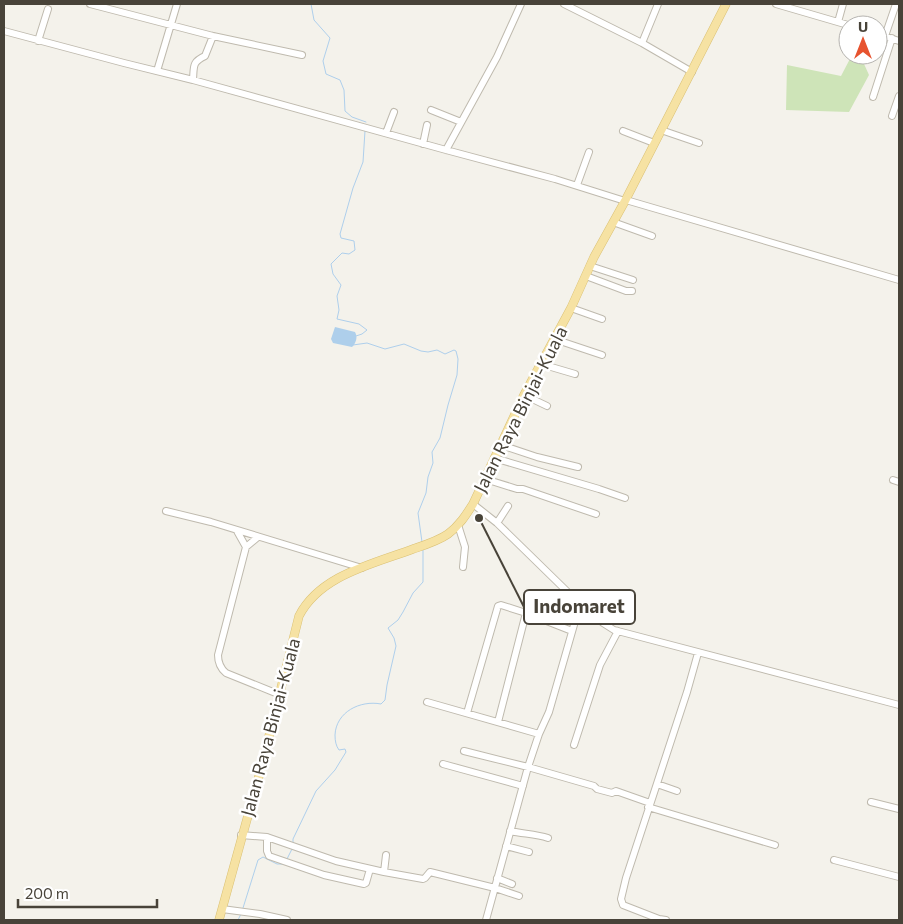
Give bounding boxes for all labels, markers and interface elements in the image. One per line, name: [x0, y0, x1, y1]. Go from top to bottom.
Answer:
north arrow: [838, 15, 888, 65]
text: U: [858, 18, 868, 35]
street label: Jalan Raya Binjai-Kuala: [468, 322, 572, 496]
callout: Indomaret: [524, 590, 635, 624]
text: Indomaret: [533, 594, 625, 617]
street label: Jalan Raya Binjai-Kuala: [236, 635, 304, 819]
scale bar: [18, 876, 156, 908]
text: 200 m: [25, 884, 69, 902]

